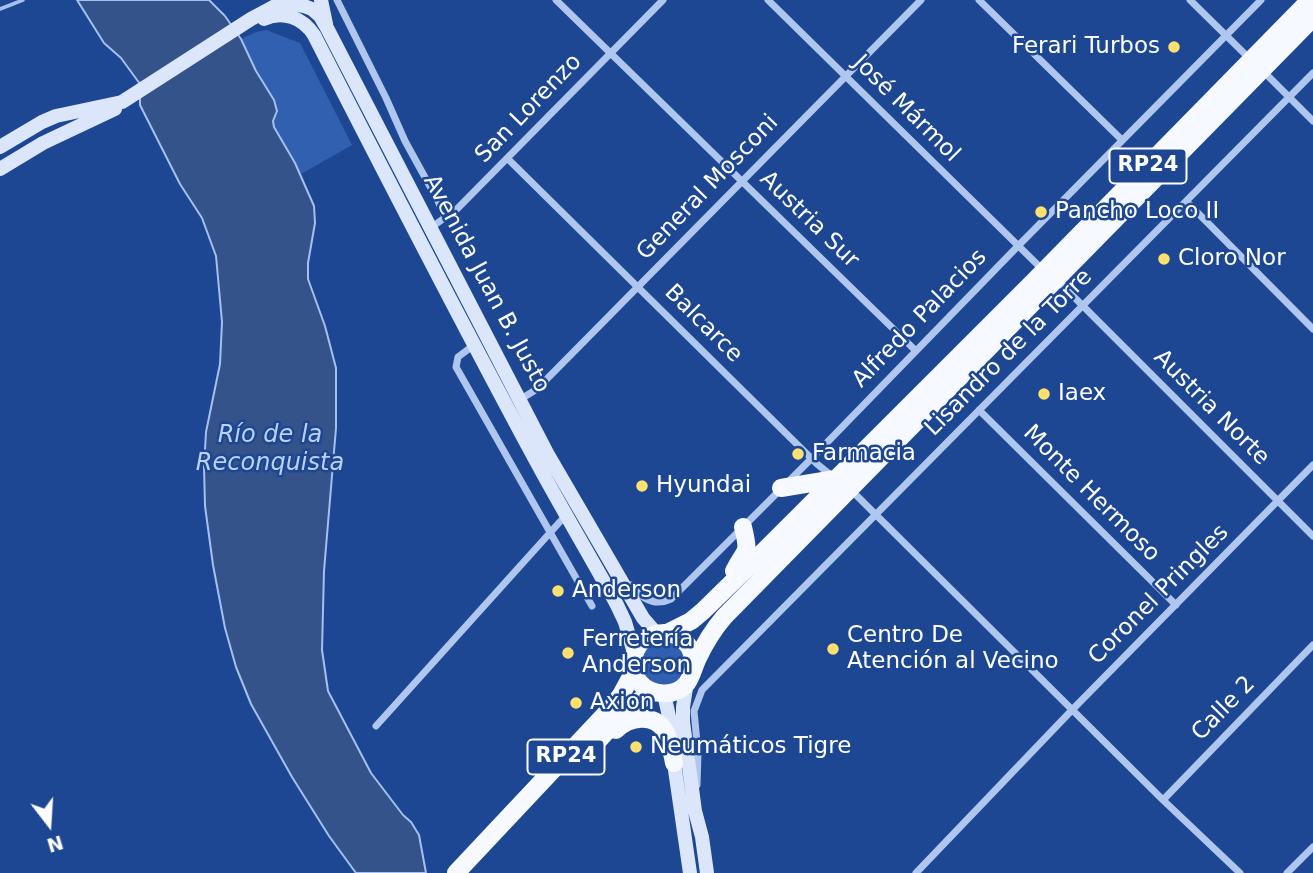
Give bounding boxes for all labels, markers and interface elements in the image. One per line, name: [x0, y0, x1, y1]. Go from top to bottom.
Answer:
place label: Ferari Turbos: [1012, 33, 1160, 61]
marker: Ferari Turbos: [1166, 39, 1182, 55]
street label: San Lorenzo: [470, 49, 588, 169]
street label: José Mármol: [847, 50, 965, 168]
street label: General Mosconi: [632, 110, 784, 266]
road number: RP24: [1110, 148, 1186, 184]
street label: Austria Sur: [754, 166, 864, 274]
street label: Avenida Juan B. Justo: [417, 170, 555, 398]
place label: Pancho Loco II: [1055, 198, 1219, 226]
marker: Pancho Loco II: [1033, 204, 1049, 220]
street label: Alfredo Palacios: [847, 244, 993, 394]
place label: Cloro Nor: [1178, 245, 1286, 273]
marker: Cloro Nor: [1156, 251, 1172, 267]
street label: Lisandro de la Torre: [920, 264, 1098, 442]
street label: Balcarce: [658, 279, 748, 369]
street label: Austria Norte: [1147, 344, 1275, 472]
place label: Iaex: [1058, 380, 1106, 408]
marker: Iaex: [1036, 386, 1052, 402]
street label: Monte Hermoso: [1017, 420, 1165, 568]
water label: Río de la Reconquista: [196, 422, 344, 478]
place label: Farmacia: [812, 440, 916, 468]
marker: Farmacia: [790, 446, 806, 462]
place label: Hyundai: [656, 472, 751, 500]
marker: Hyundai: [634, 478, 650, 494]
street label: Coronel Pringles: [1083, 519, 1235, 671]
place label: Anderson: [572, 577, 681, 605]
marker: Anderson: [550, 583, 566, 599]
place label: Centro De Atención al Vecino: [847, 622, 1059, 676]
place label: Ferretería Anderson: [582, 626, 693, 680]
marker: Centro De Atención al Vecino: [825, 641, 841, 657]
marker: Ferretería Anderson: [560, 645, 576, 661]
street label: Calle 2: [1187, 671, 1261, 747]
place label: Axion: [590, 689, 654, 717]
marker: Axion: [568, 695, 584, 711]
place label: Neumáticos Tigre: [650, 733, 851, 761]
marker: Neumáticos Tigre: [628, 739, 644, 755]
road number: RP24: [528, 740, 604, 774]
north arrow: [14, 789, 84, 859]
text: N: [44, 831, 66, 857]

